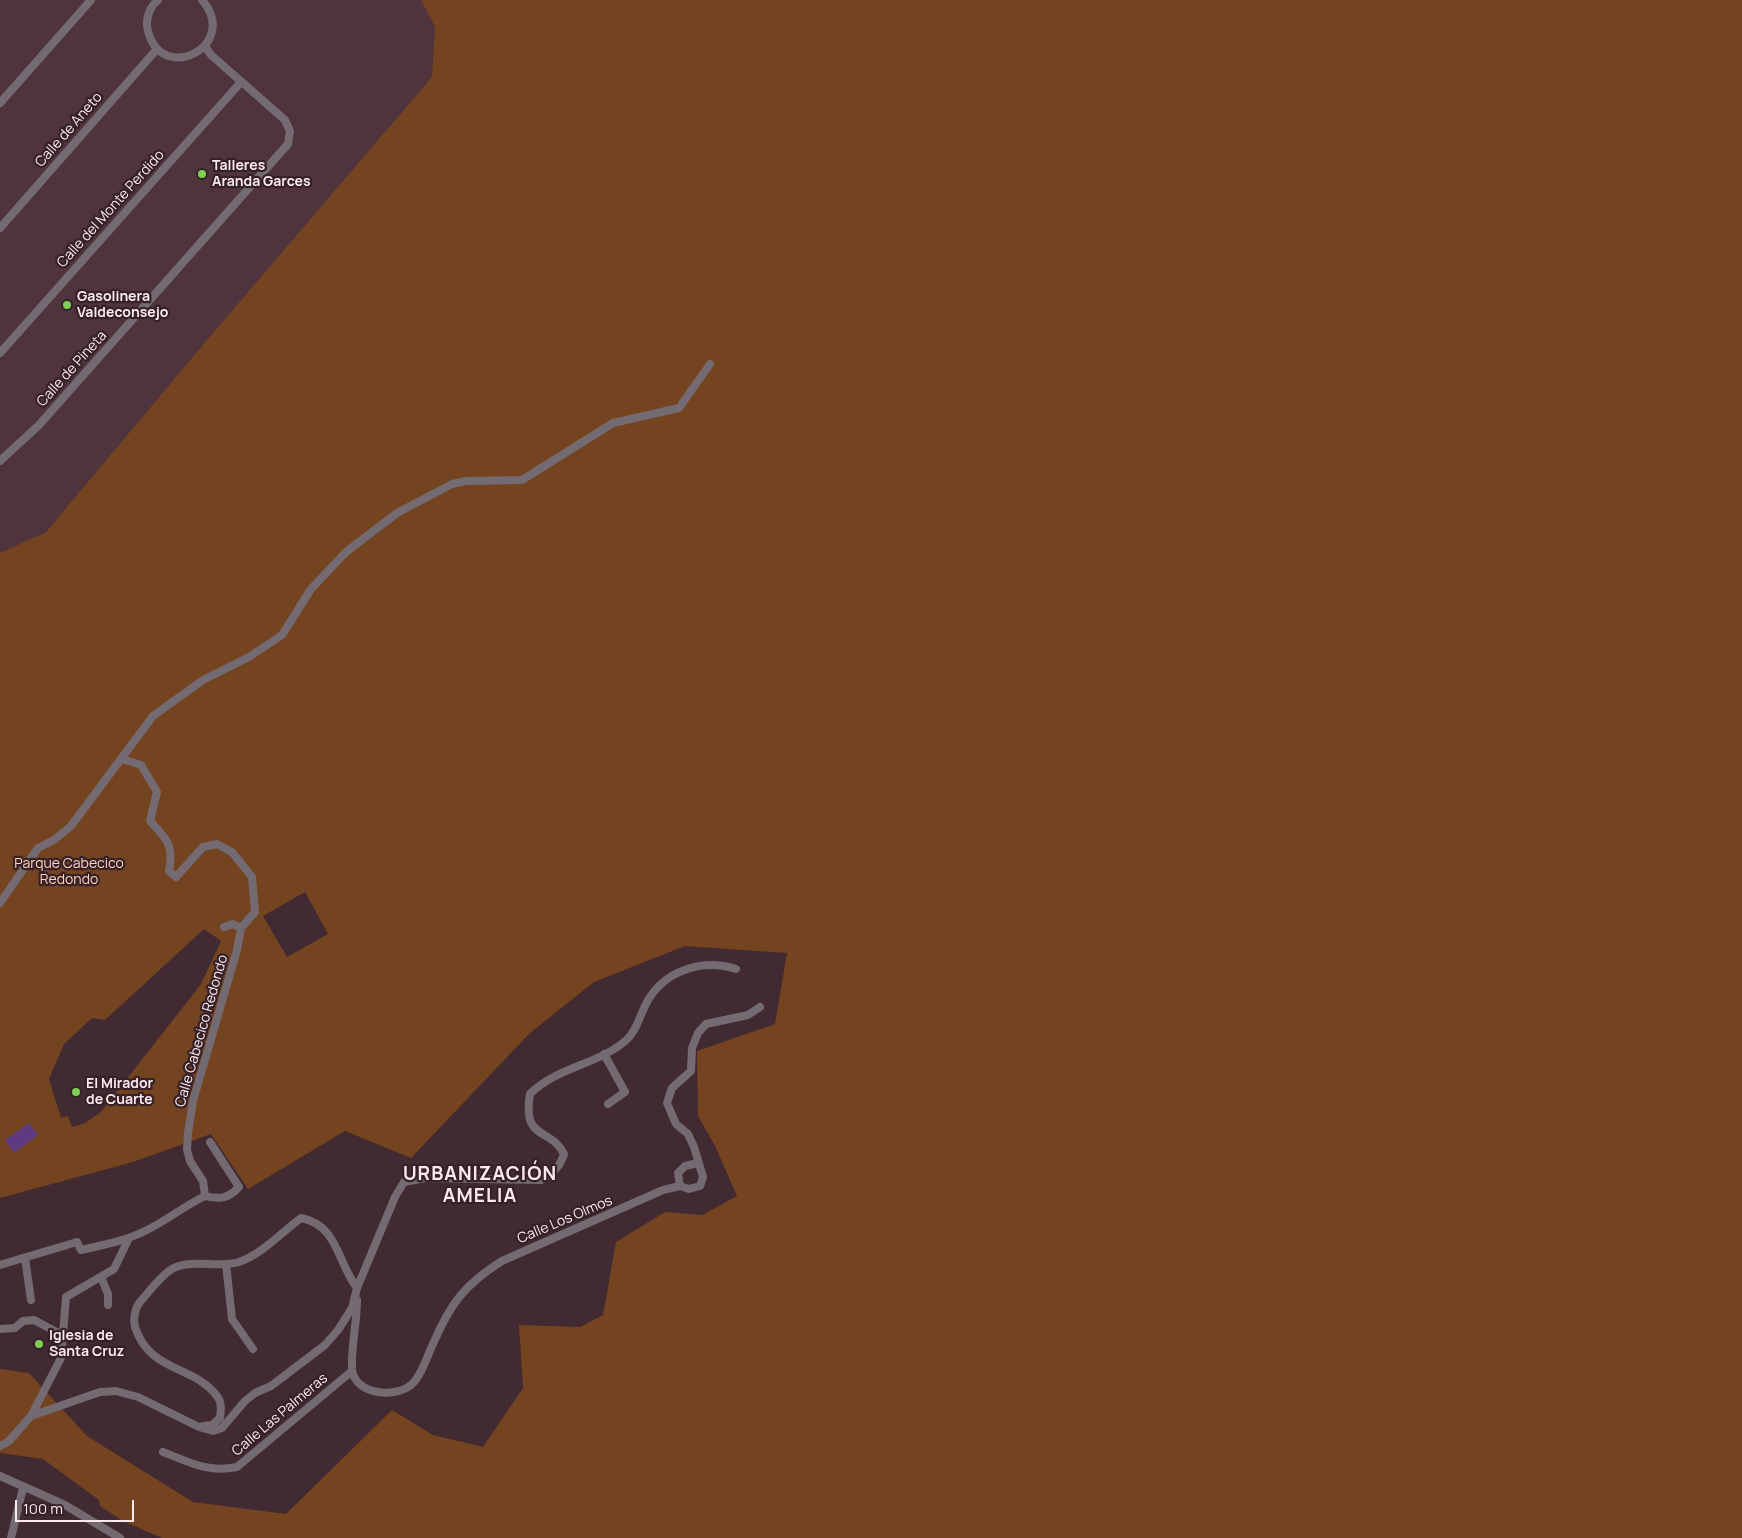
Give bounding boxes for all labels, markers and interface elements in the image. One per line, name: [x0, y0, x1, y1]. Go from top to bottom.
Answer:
street label: Calle de Aneto: [32, 89, 106, 171]
street label: Calle del Monte Perdido: [54, 147, 168, 271]
place label: Talleres Aranda Garces: [212, 158, 311, 190]
marker: Talleres Aranda Garces: [196, 168, 208, 180]
place label: Gasolinera Valdeconsejo: [77, 289, 168, 322]
marker: Gasolinera Valdeconsejo: [61, 299, 73, 311]
street label: Calle de Pineta: [34, 328, 110, 410]
park label: Parque Cabecico Redondo: [14, 856, 124, 889]
street label: Calle Cabecico Redondo: [172, 953, 232, 1109]
place label: El Mirador de Cuarte: [86, 1076, 153, 1108]
marker: El Mirador de Cuarte: [70, 1086, 82, 1098]
district label: URBANIZACIÓN AMELIA: [401, 1164, 559, 1208]
street label: Calle Los Olmos: [515, 1192, 615, 1248]
place label: Iglesia de Santa Cruz: [49, 1328, 124, 1360]
marker: Iglesia de Santa Cruz: [33, 1338, 45, 1350]
street label: Calle Las Palmeras: [229, 1370, 331, 1460]
scale bar: [18, 1490, 136, 1522]
text: 100 m: [23, 1498, 63, 1519]

